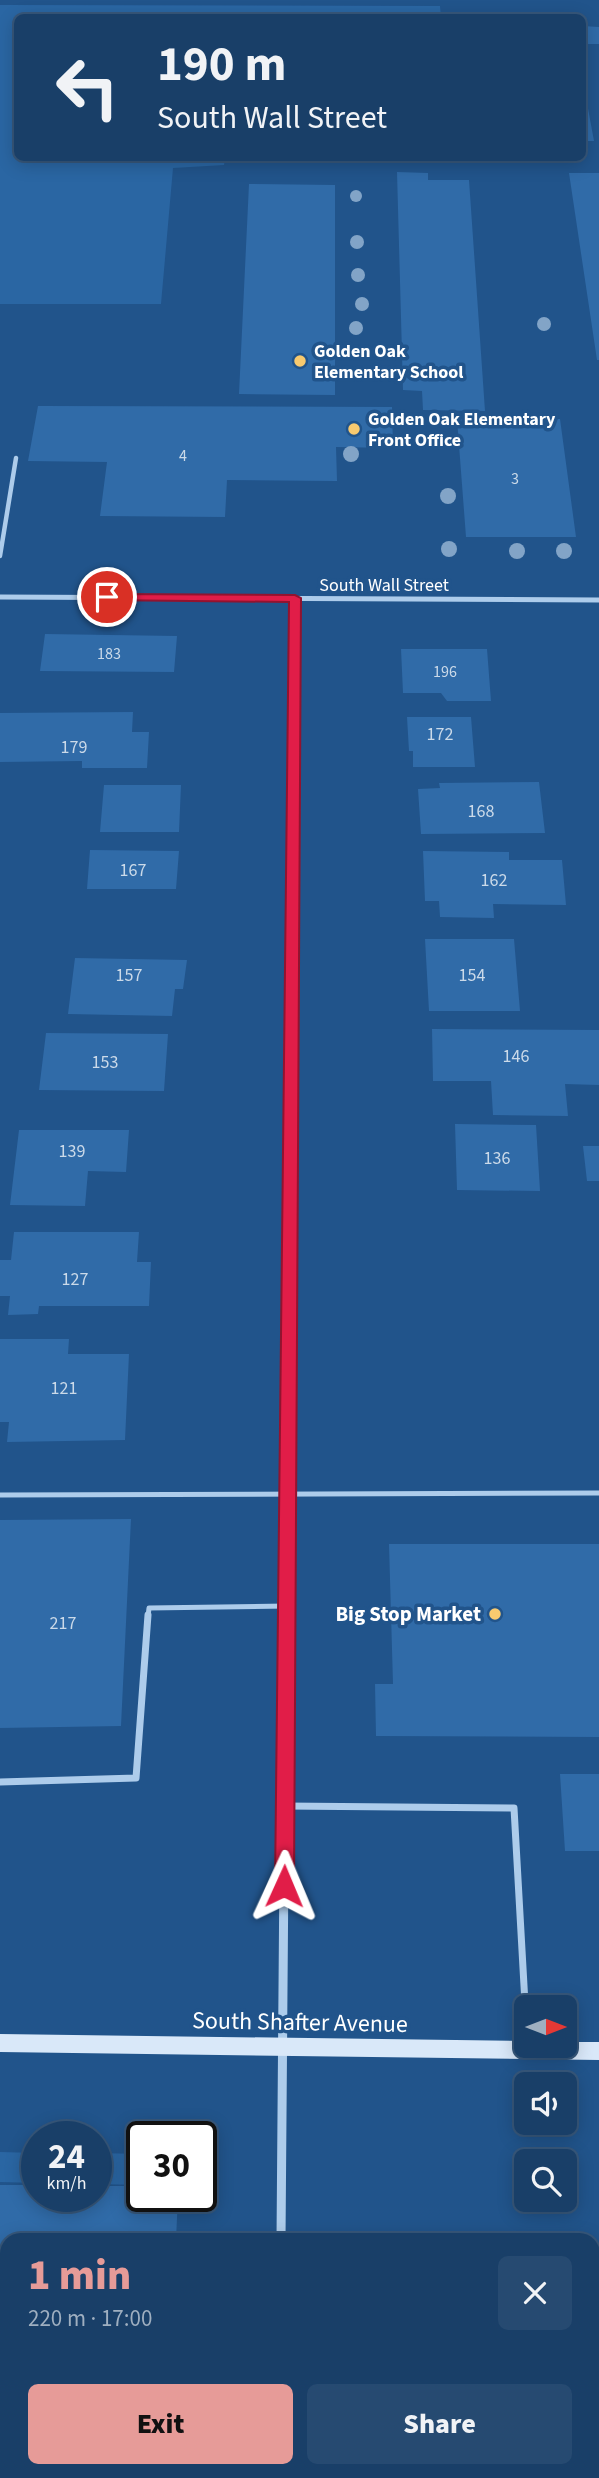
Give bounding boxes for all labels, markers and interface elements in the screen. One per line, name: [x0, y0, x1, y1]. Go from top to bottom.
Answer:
text: 190 m: [157, 30, 286, 100]
icon: left: [42, 42, 133, 133]
text: South Wall Street: [157, 95, 387, 141]
place label: Golden Oak Elementary School: [314, 339, 464, 385]
marker: Golden Oak Elementary School: [292, 353, 308, 369]
place label: Golden Oak Elementary Front Office: [368, 407, 556, 453]
marker: Golden Oak Elementary Front Office: [346, 421, 362, 437]
house number: 4: [179, 445, 187, 467]
house number: 3: [511, 468, 519, 490]
pin: [77, 567, 137, 627]
street label: South Wall Street: [319, 573, 449, 598]
icon: arrive: [88, 578, 126, 616]
house number: 183: [97, 643, 121, 665]
house number: 196: [433, 661, 457, 683]
house number: 172: [427, 722, 453, 747]
house number: 179: [61, 735, 87, 760]
house number: 168: [468, 799, 494, 824]
house number: 167: [120, 858, 146, 883]
house number: 162: [481, 868, 507, 893]
house number: 157: [116, 963, 142, 988]
house number: 154: [459, 963, 485, 988]
house number: 146: [503, 1044, 529, 1069]
house number: 153: [92, 1050, 118, 1075]
house number: 139: [59, 1139, 85, 1164]
house number: 136: [484, 1146, 510, 1171]
house number: 127: [62, 1267, 88, 1292]
house number: 121: [51, 1376, 77, 1401]
place label: Big Stop Market: [335, 1599, 481, 1629]
marker: Big Stop Market: [487, 1606, 503, 1622]
house number: 217: [50, 1611, 76, 1636]
position arrow: [247, 1849, 321, 1923]
north arrow: [514, 1995, 578, 2058]
map controls: [514, 1995, 577, 2212]
street label: South Shafter Avenue: [192, 2003, 408, 2042]
button: sound: [514, 2072, 577, 2135]
speed limit sign: 30: [126, 2121, 217, 2212]
text: 24: [48, 2132, 85, 2182]
button: search: [514, 2149, 577, 2212]
text: km/h: [47, 2171, 86, 2196]
text: 1 min: [28, 2246, 131, 2306]
button: close: [498, 2256, 572, 2330]
text: 220 m · 17:00: [28, 2302, 152, 2335]
button: Exit: [28, 2384, 293, 2464]
button: Share: [307, 2384, 572, 2464]

